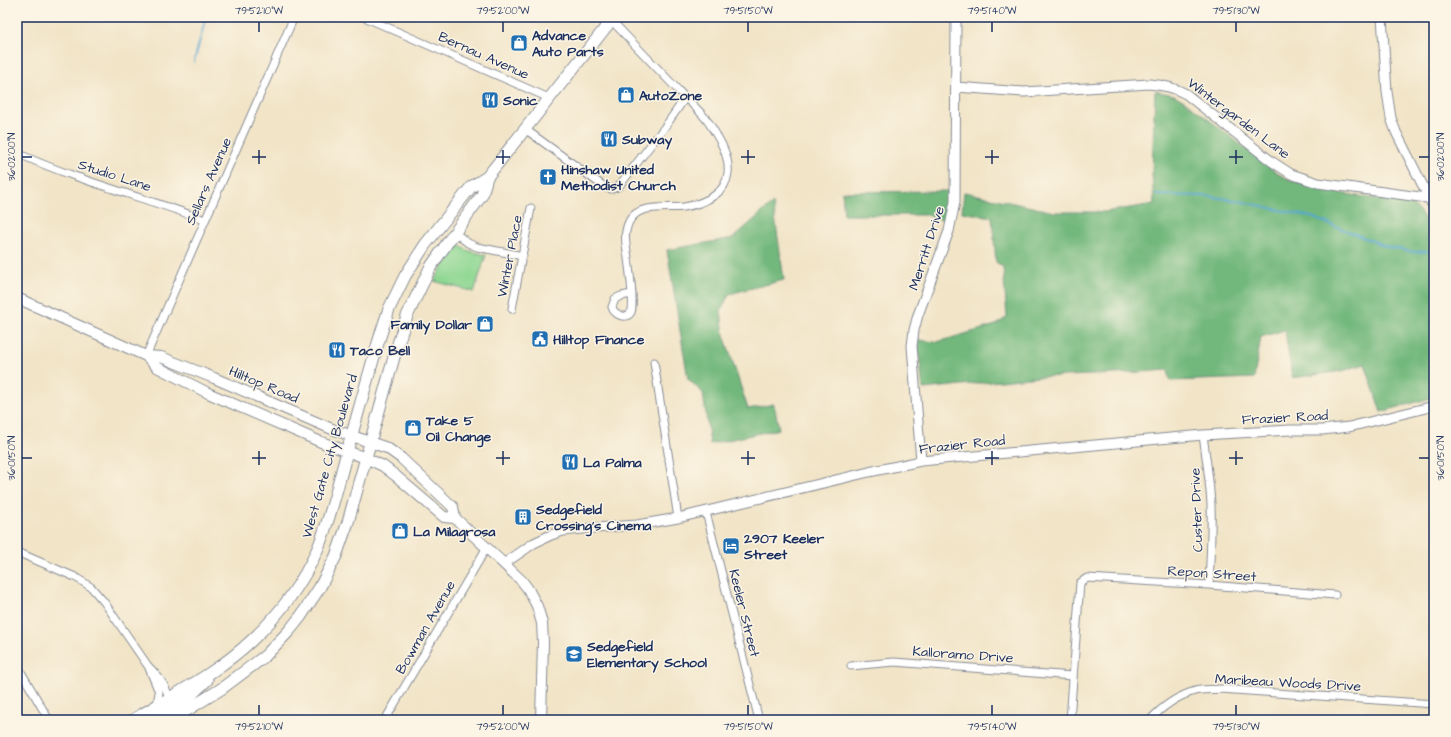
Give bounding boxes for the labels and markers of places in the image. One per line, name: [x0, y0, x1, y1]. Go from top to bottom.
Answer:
place label: Advance Auto Parts: [532, 26, 604, 62]
shop icon: Advance Auto Parts: [509, 33, 529, 53]
shop icon: AutoZone: [616, 85, 636, 105]
place label: AutoZone: [639, 86, 702, 106]
restaurant icon: Sonic: [480, 90, 500, 110]
place label: Sonic: [502, 91, 538, 111]
restaurant icon: Subway: [599, 129, 619, 149]
place label: Subway: [621, 130, 672, 150]
place label: Hinshaw United Methodist Church: [561, 160, 677, 196]
church icon: Hinshaw United Methodist Church: [538, 167, 558, 187]
shop icon: Family Dollar: [475, 314, 495, 334]
place label: Family Dollar: [390, 315, 472, 335]
public building icon: Hilltop Finance: [530, 329, 550, 349]
place label: Hilltop Finance: [553, 330, 645, 350]
restaurant icon: Taco Bell: [327, 340, 347, 360]
place label: Taco Bell: [349, 341, 411, 361]
place label: Take 5 Oil Change: [425, 411, 491, 448]
shop icon: Take 5 Oil Change: [403, 418, 423, 438]
restaurant icon: La Palma: [560, 452, 580, 472]
place label: La Palma: [583, 453, 643, 473]
place label: Sedgefield Crossing's Cinema: [535, 500, 652, 537]
building icon: Sedgefield Crossing's Cinema: [513, 507, 533, 527]
shop icon: La Milagrosa: [390, 521, 410, 541]
place label: La Milagrosa: [413, 522, 496, 543]
place label: 2907 Keeler Street: [743, 529, 824, 565]
hotel icon: 2907 Keeler Street: [721, 536, 741, 556]
place label: Sedgefield Elementary School: [586, 637, 708, 673]
school or university icon: Sedgefield Elementary School: [564, 644, 584, 664]

